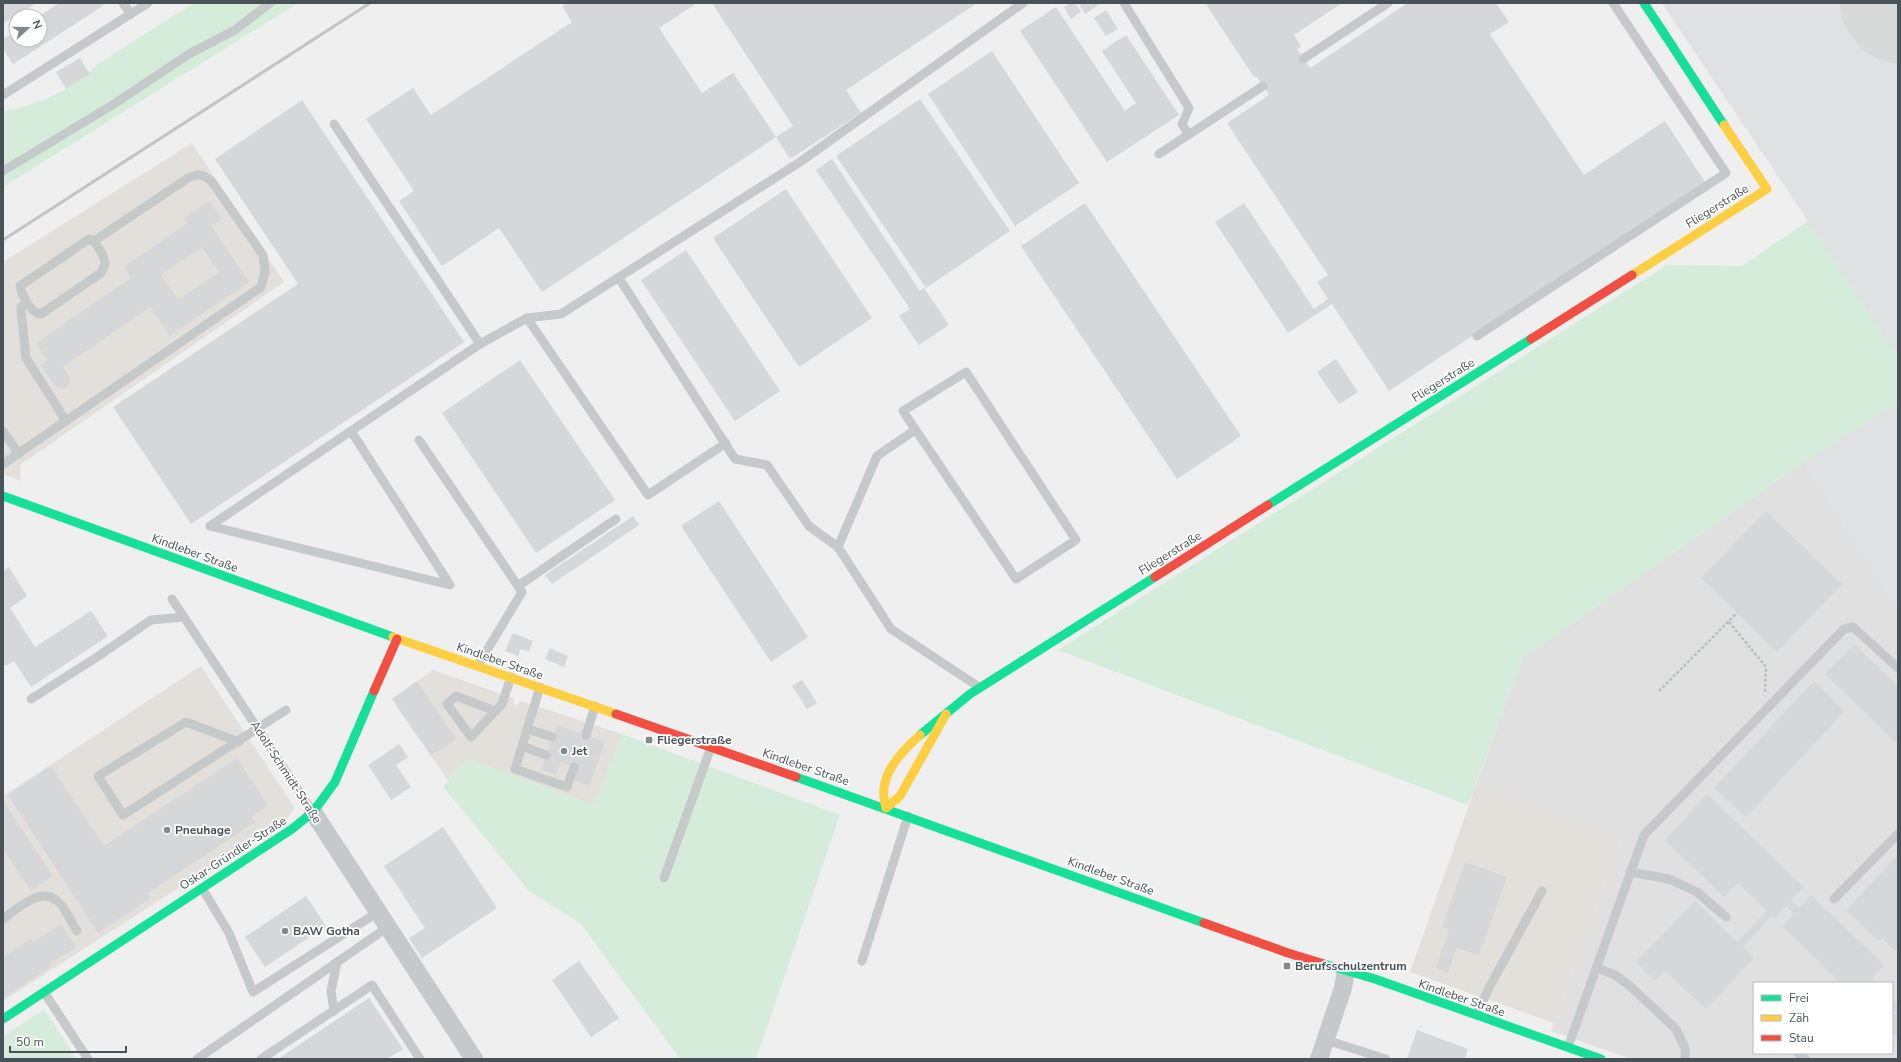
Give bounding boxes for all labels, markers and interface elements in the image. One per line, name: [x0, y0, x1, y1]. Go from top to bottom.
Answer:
north arrow: [8, 8, 48, 48]
text: N: [28, 18, 45, 31]
street label: Fliegerstraße: [1683, 180, 1751, 232]
street label: Fliegerstraße: [1409, 354, 1477, 406]
street label: Fliegerstraße: [1136, 527, 1204, 579]
street label: Kindleber Straße: [150, 530, 240, 576]
street label: Kindleber Straße: [455, 639, 545, 683]
street label: Adolf-Schmidt-Straße: [247, 718, 325, 826]
place label: Fliegerstraße: [657, 732, 732, 748]
marker: Fliegerstraße: [644, 735, 654, 745]
place label: Jet: [571, 743, 588, 759]
street label: Kindleber Straße: [761, 745, 851, 789]
marker: Jet: [559, 746, 569, 756]
street label: Oskar-Gründler-Straße: [176, 812, 290, 894]
place label: Pneuhage: [175, 822, 231, 838]
marker: Pneuhage: [162, 825, 172, 835]
street label: Kindleber Straße: [1066, 853, 1156, 899]
place label: BAW Gotha: [293, 923, 360, 939]
marker: BAW Gotha: [280, 926, 290, 936]
place label: Berufsschulzentrum: [1295, 958, 1407, 974]
marker: Berufsschulzentrum: [1282, 961, 1292, 971]
street label: Kindleber Straße: [1417, 976, 1507, 1020]
legend: [1753, 982, 1893, 1054]
text: Frei: [1789, 990, 1809, 1006]
text: Zäh: [1789, 1010, 1809, 1026]
scale bar: [10, 1028, 126, 1054]
text: Stau: [1789, 1030, 1814, 1046]
text: 50 m: [16, 1034, 44, 1050]

